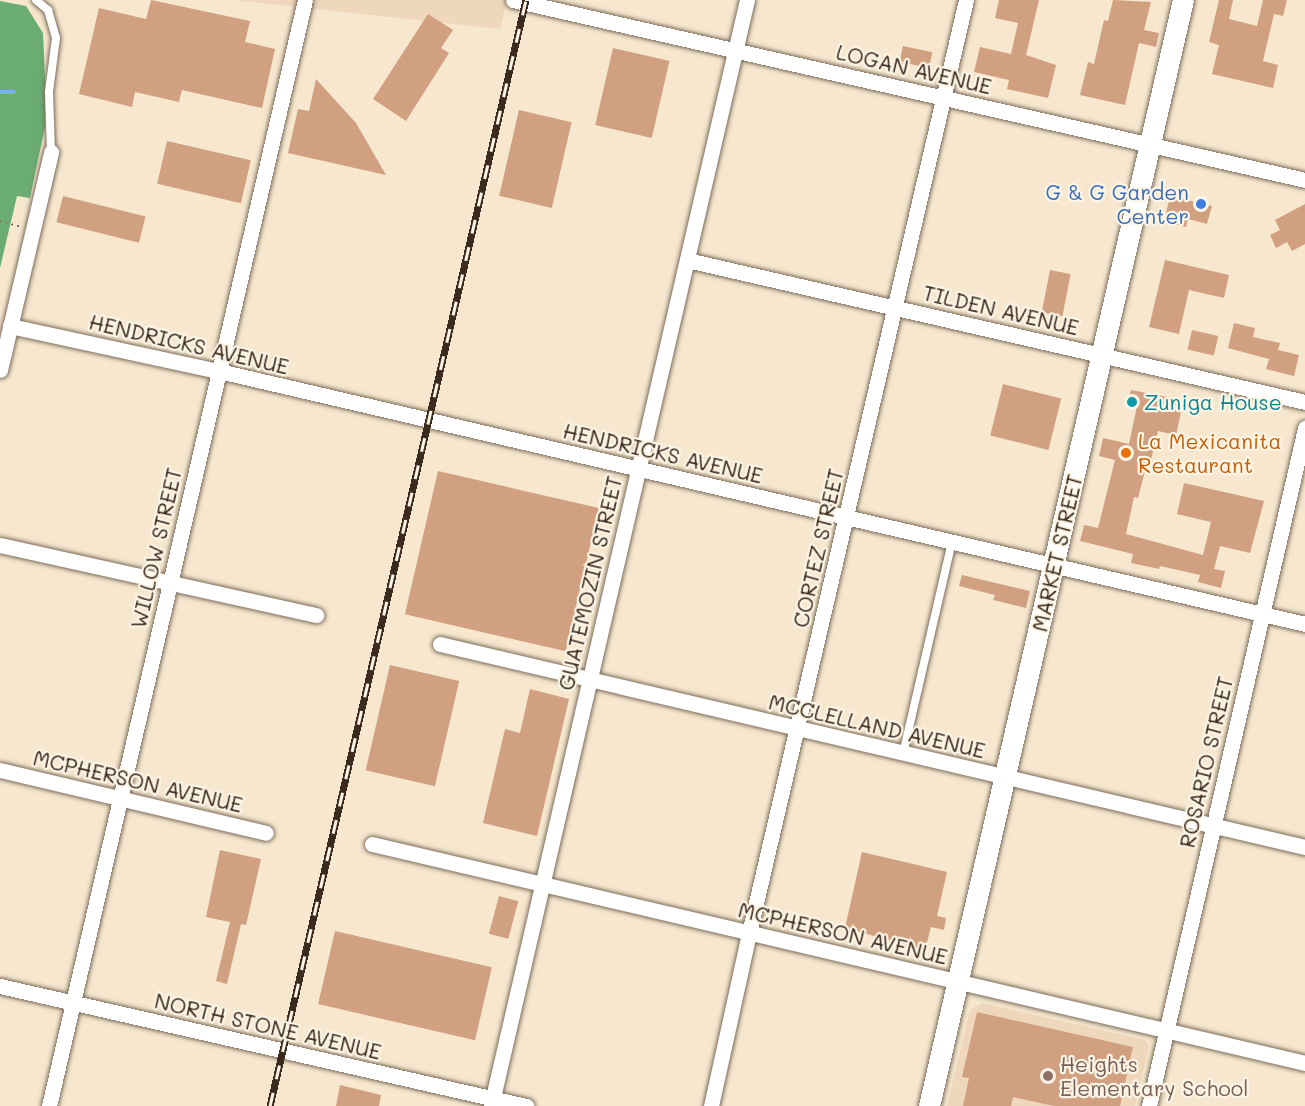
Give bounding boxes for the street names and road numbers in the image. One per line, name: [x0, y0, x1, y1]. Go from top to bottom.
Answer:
street label: LOGAN AVENUE: [834, 39, 994, 99]
street label: TILDEN AVENUE: [921, 280, 1081, 340]
street label: HENDRICKS AVENUE: [87, 309, 291, 379]
street label: HENDRICKS AVENUE: [561, 418, 765, 488]
street label: WILLOW STREET: [125, 465, 187, 631]
street label: CORTEZ STREET: [787, 466, 849, 630]
street label: MARKET STREET: [1027, 472, 1087, 634]
street label: GUATEMOZIN STREET: [553, 473, 627, 693]
street label: ROSARIO STREET: [1174, 674, 1238, 850]
street label: MCCLELLAND AVENUE: [766, 689, 988, 763]
street label: MCPHERSON AVENUE: [31, 745, 245, 817]
street label: MCPHERSON AVENUE: [736, 897, 950, 969]
street label: NORTH STONE AVENUE: [152, 988, 384, 1064]

